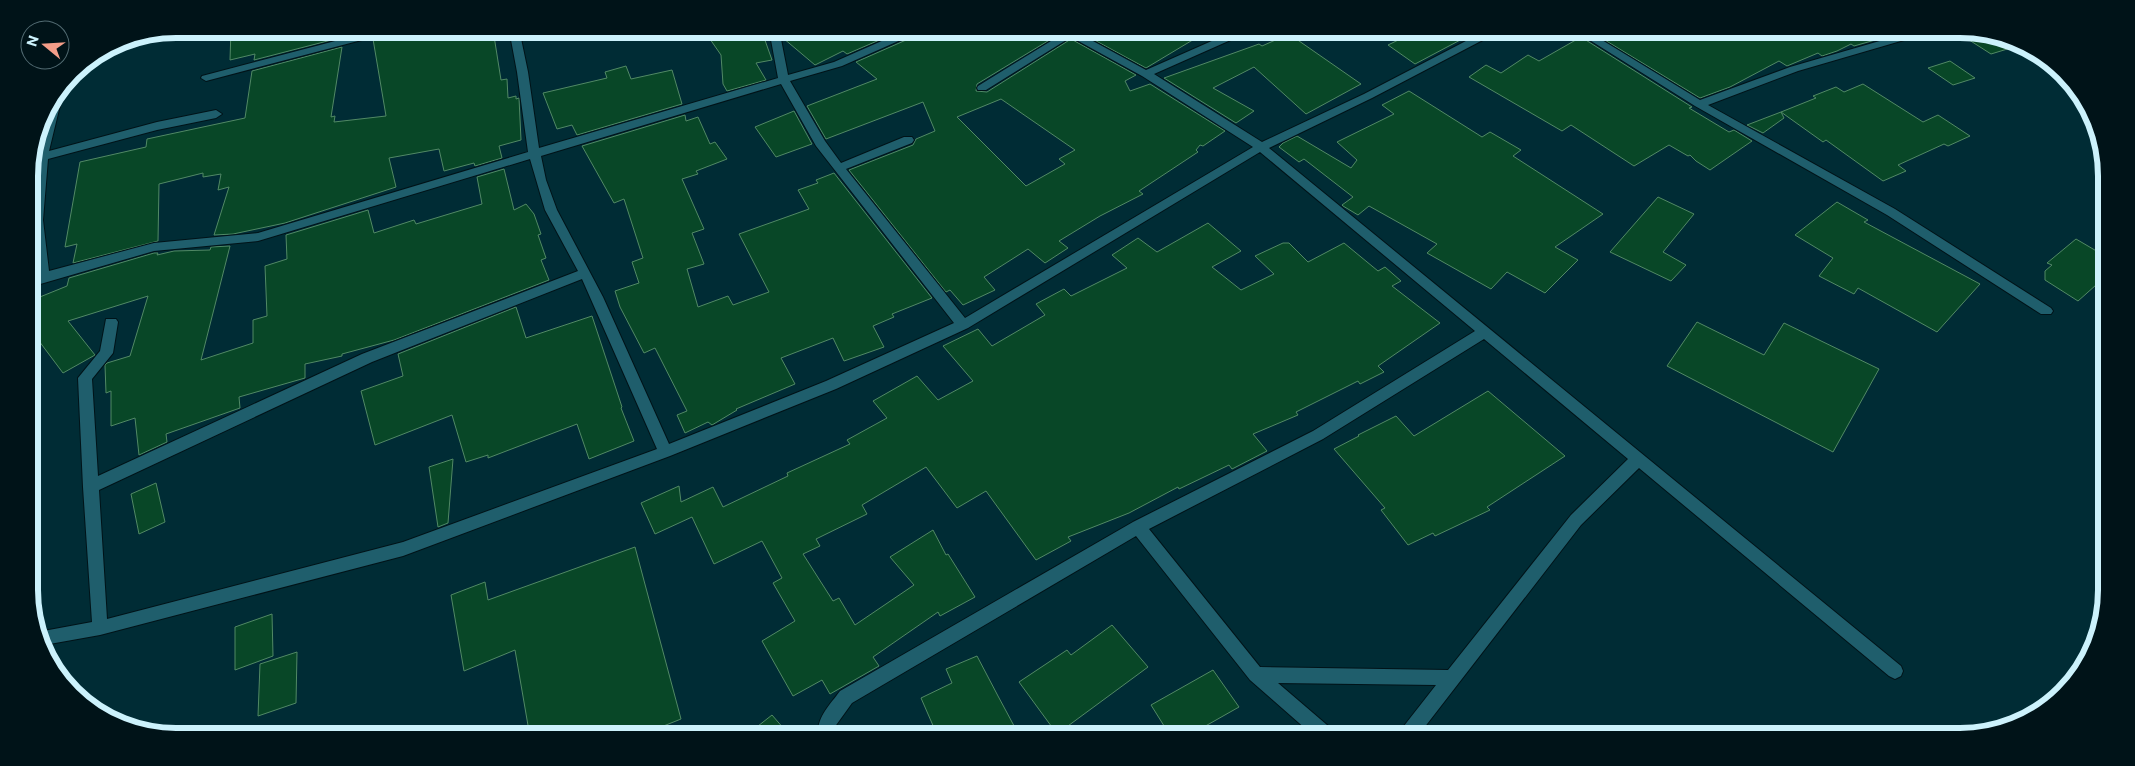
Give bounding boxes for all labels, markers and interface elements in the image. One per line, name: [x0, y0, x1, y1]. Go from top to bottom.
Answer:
north arrow: [20, 20, 70, 70]
text: N: [22, 33, 42, 48]

